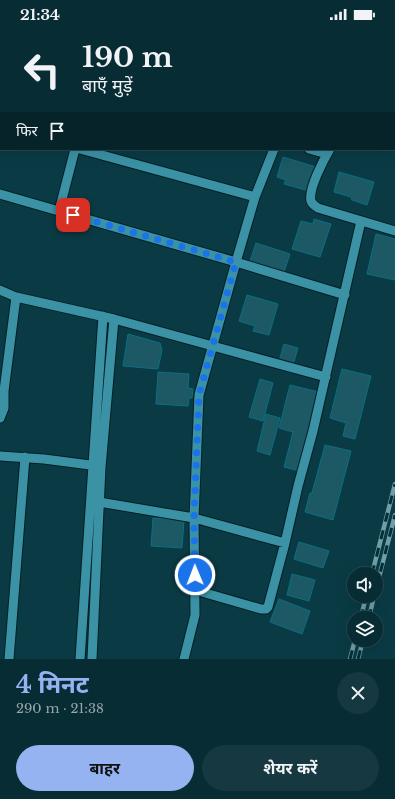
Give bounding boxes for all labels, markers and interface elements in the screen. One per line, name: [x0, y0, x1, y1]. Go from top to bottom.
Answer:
text: 21:34: [20, 5, 60, 24]
text: 190 m: [82, 40, 173, 75]
icon: left: [16, 44, 68, 96]
text: बाएँ मुड़ें: [82, 75, 132, 97]
icon: arrive: [46, 120, 68, 142]
text: फिर: [16, 121, 38, 140]
pin: [56, 198, 90, 232]
icon: arrive: [62, 204, 84, 226]
position arrow: [174, 554, 216, 596]
map controls: [347, 567, 383, 647]
button: sound: [347, 567, 383, 603]
button: layers: [347, 611, 383, 647]
text: 4 मिनट: [16, 670, 89, 699]
button: close: [337, 672, 379, 714]
text: 290 m · 21:38: [16, 700, 104, 717]
button: बाहर: [16, 745, 194, 791]
button: शेयर करें: [202, 745, 379, 791]

